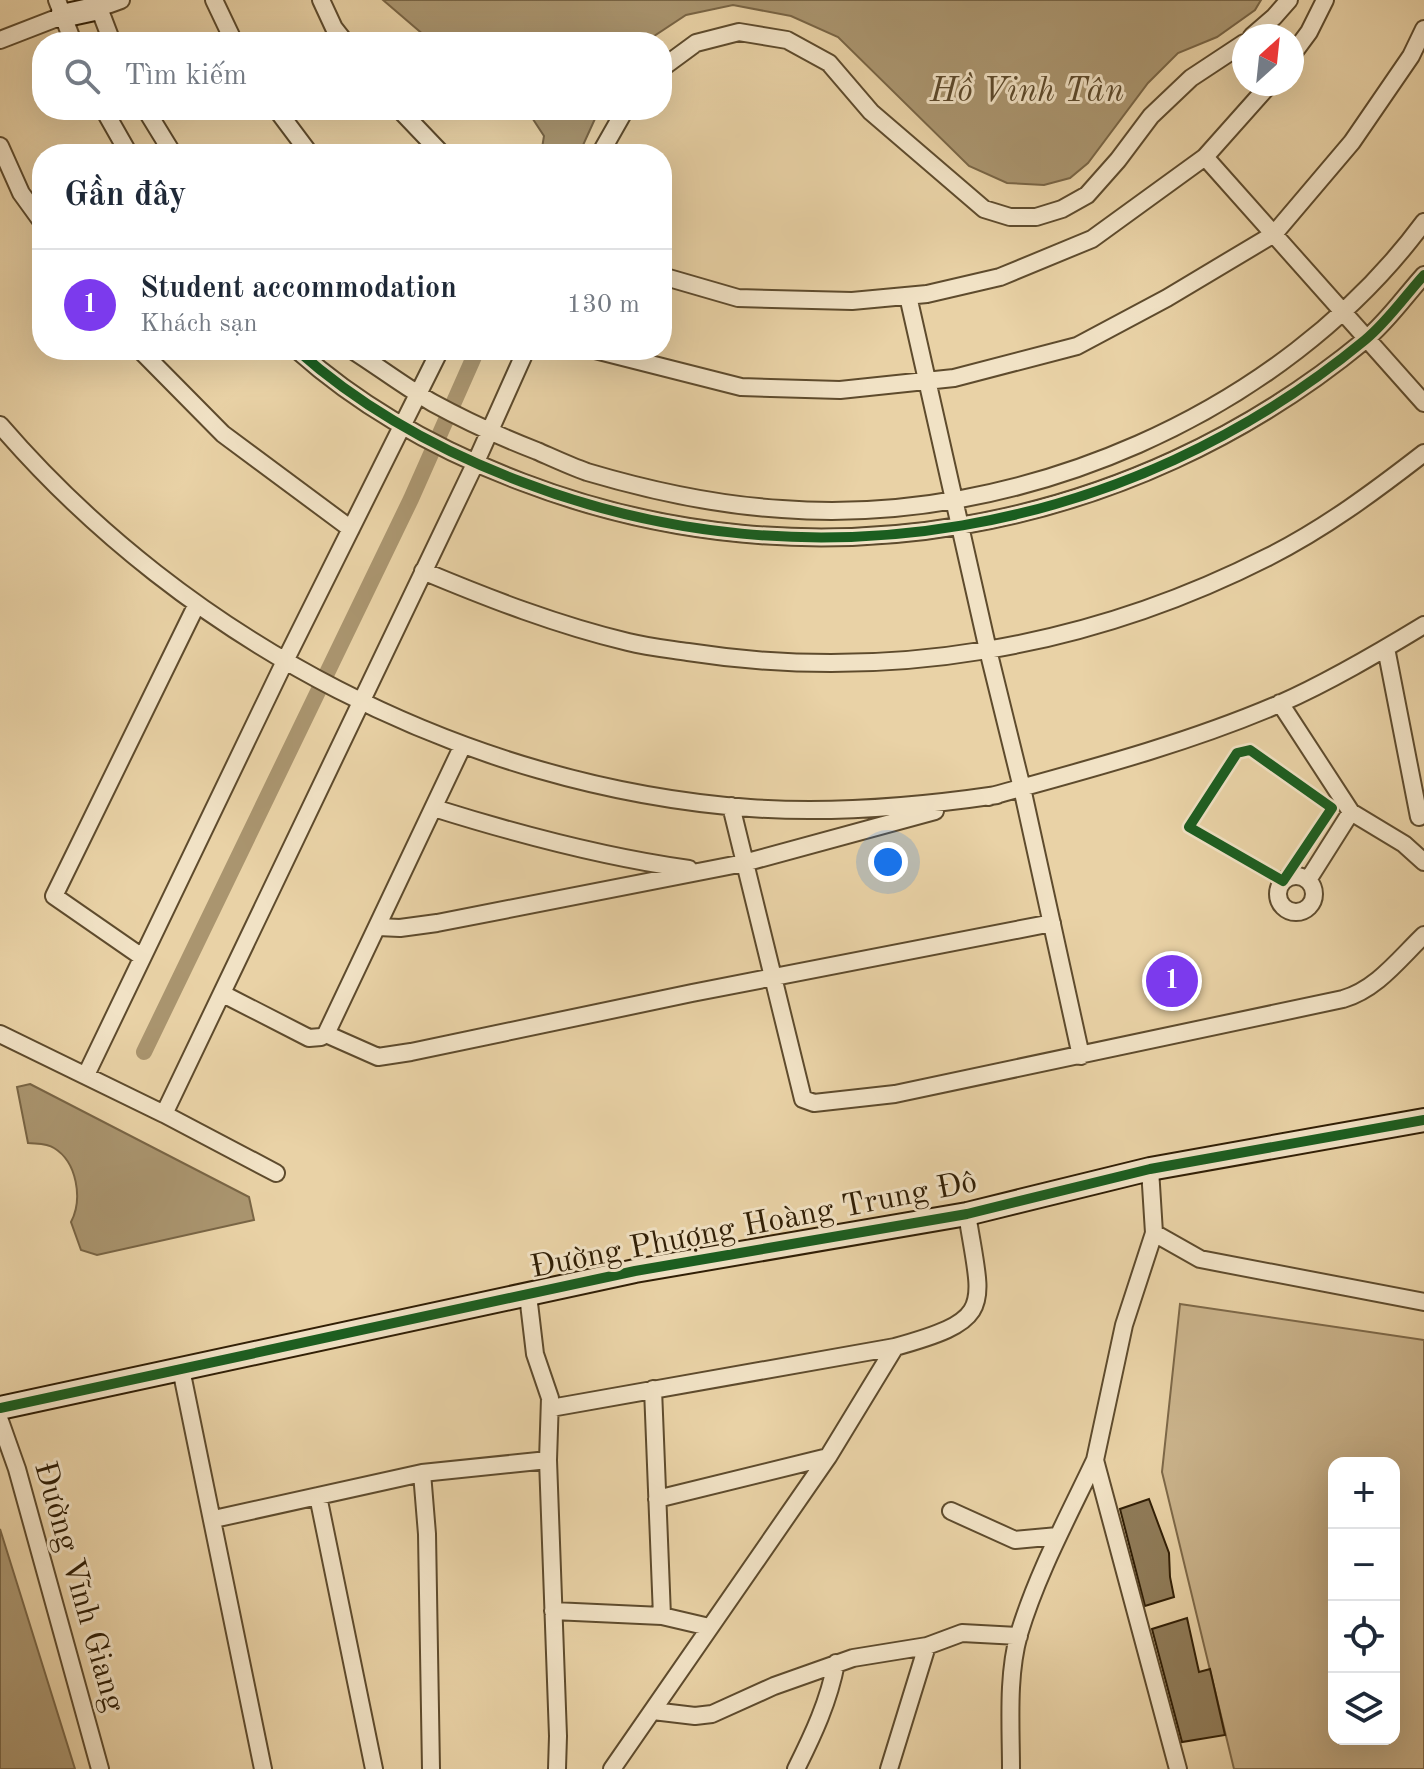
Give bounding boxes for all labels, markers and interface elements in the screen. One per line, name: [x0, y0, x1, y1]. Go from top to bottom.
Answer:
north arrow: [1232, 24, 1304, 96]
search box: [32, 32, 672, 120]
icon: search: [60, 54, 104, 98]
text: Tìm kiếm: [124, 61, 247, 91]
water label: Hồ Vinh Tân: [929, 72, 1124, 109]
text: Gần đây: [64, 179, 187, 213]
text: Student accommodation: [140, 274, 457, 304]
text: 1: [82, 292, 98, 318]
text: 130 m: [567, 292, 640, 318]
text: Khách sạn: [140, 311, 258, 337]
your location: [868, 842, 908, 882]
pin: 1: [1146, 951, 1198, 1011]
street label: Đường Phượng Hoàng Trung Đô: [528, 1167, 980, 1285]
map controls: [1328, 1457, 1400, 1745]
button: +: [1328, 1457, 1400, 1529]
street label: Đường Vĩnh Giang: [27, 1458, 129, 1716]
button: −: [1328, 1529, 1400, 1601]
button: locate: [1328, 1601, 1400, 1673]
button: layers: [1328, 1673, 1400, 1745]

